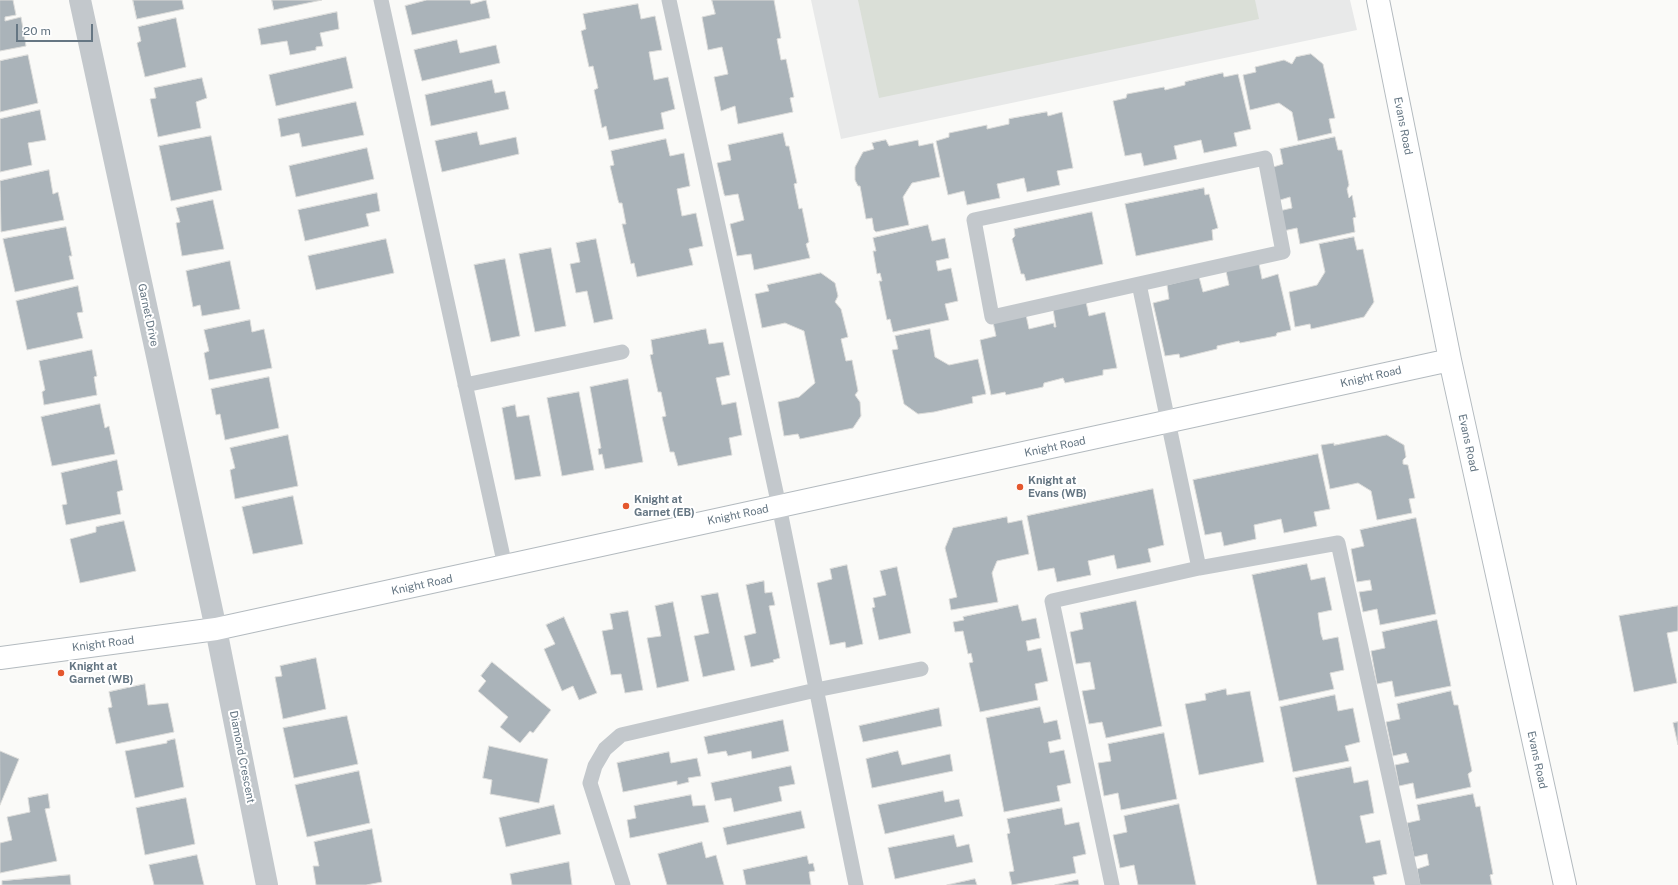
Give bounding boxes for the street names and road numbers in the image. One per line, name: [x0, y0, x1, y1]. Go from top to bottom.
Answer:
street label: Evans Road: [1391, 96, 1415, 156]
street label: Garnet Drive: [135, 282, 161, 348]
street label: Knight Road: [1339, 364, 1403, 390]
street label: Evans Road: [1455, 413, 1481, 473]
street label: Knight Road: [1023, 434, 1087, 460]
street label: Knight Road: [706, 502, 770, 528]
street label: Knight Road: [390, 572, 454, 598]
street label: Knight Road: [71, 634, 135, 654]
street label: Diamond Crescent: [227, 710, 257, 804]
street label: Evans Road: [1524, 730, 1550, 790]

